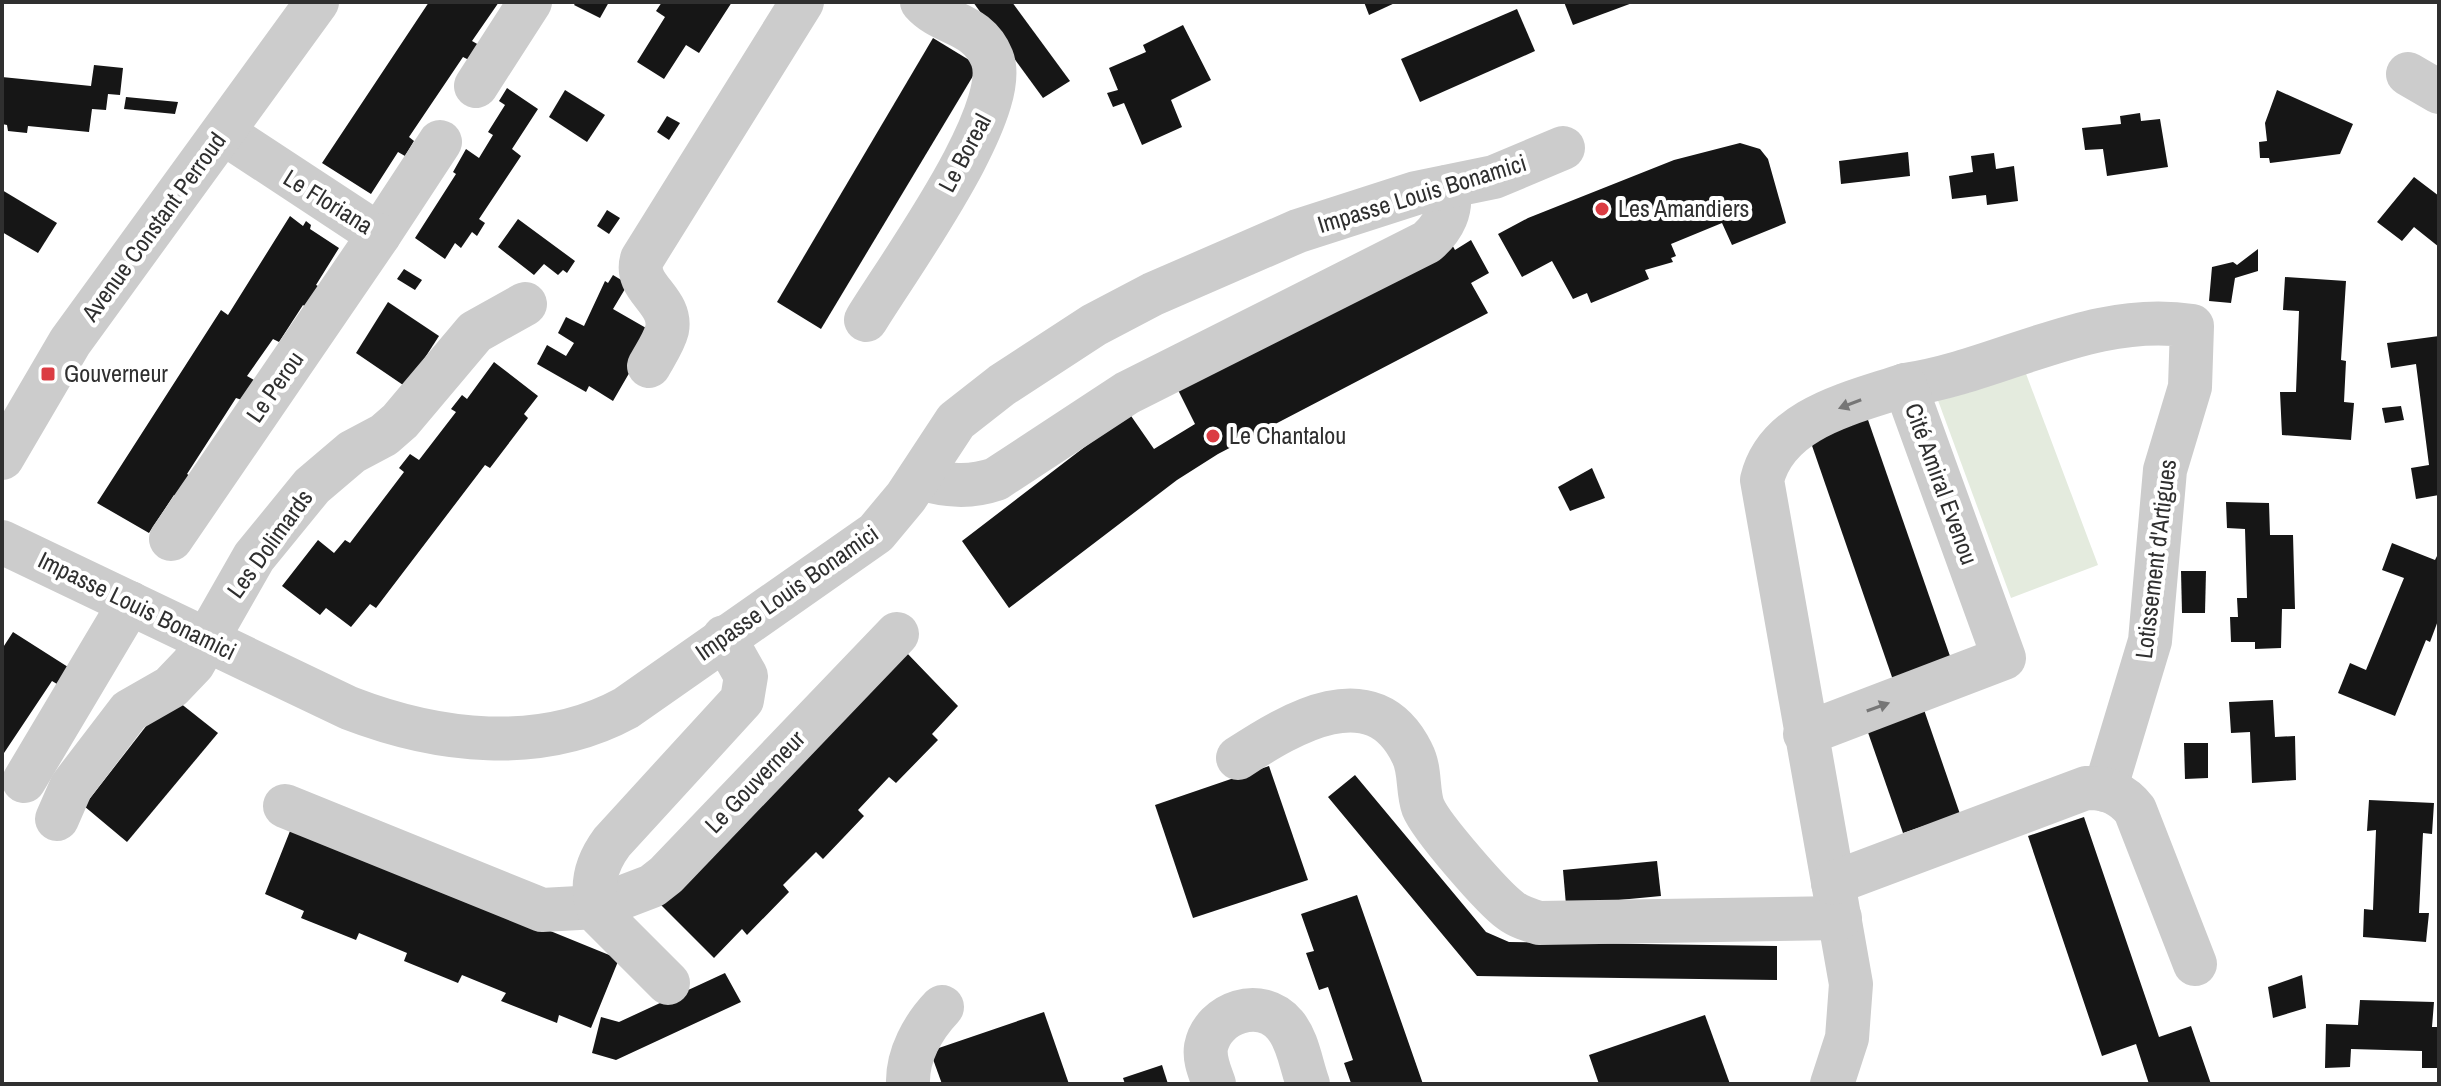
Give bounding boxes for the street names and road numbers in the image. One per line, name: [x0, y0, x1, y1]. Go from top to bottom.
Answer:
street label: Le Boreal: [930, 108, 998, 197]
street label: Avenue Constant Perroud: [73, 126, 233, 328]
street label: Impasse Louis Bonamici: [1313, 146, 1530, 240]
street label: Le Floriana: [278, 161, 379, 241]
street label: Le Perou: [238, 345, 310, 428]
street label: Cité Amiral Evenou: [1898, 399, 1986, 569]
street label: Lotissement d'Artigues: [2127, 457, 2183, 660]
street label: Les Dolimards: [219, 483, 319, 604]
street label: Impasse Louis Bonamici: [689, 517, 884, 667]
street label: Impasse Louis Bonamici: [33, 543, 242, 667]
street label: Le Gouverneur: [697, 723, 812, 840]

